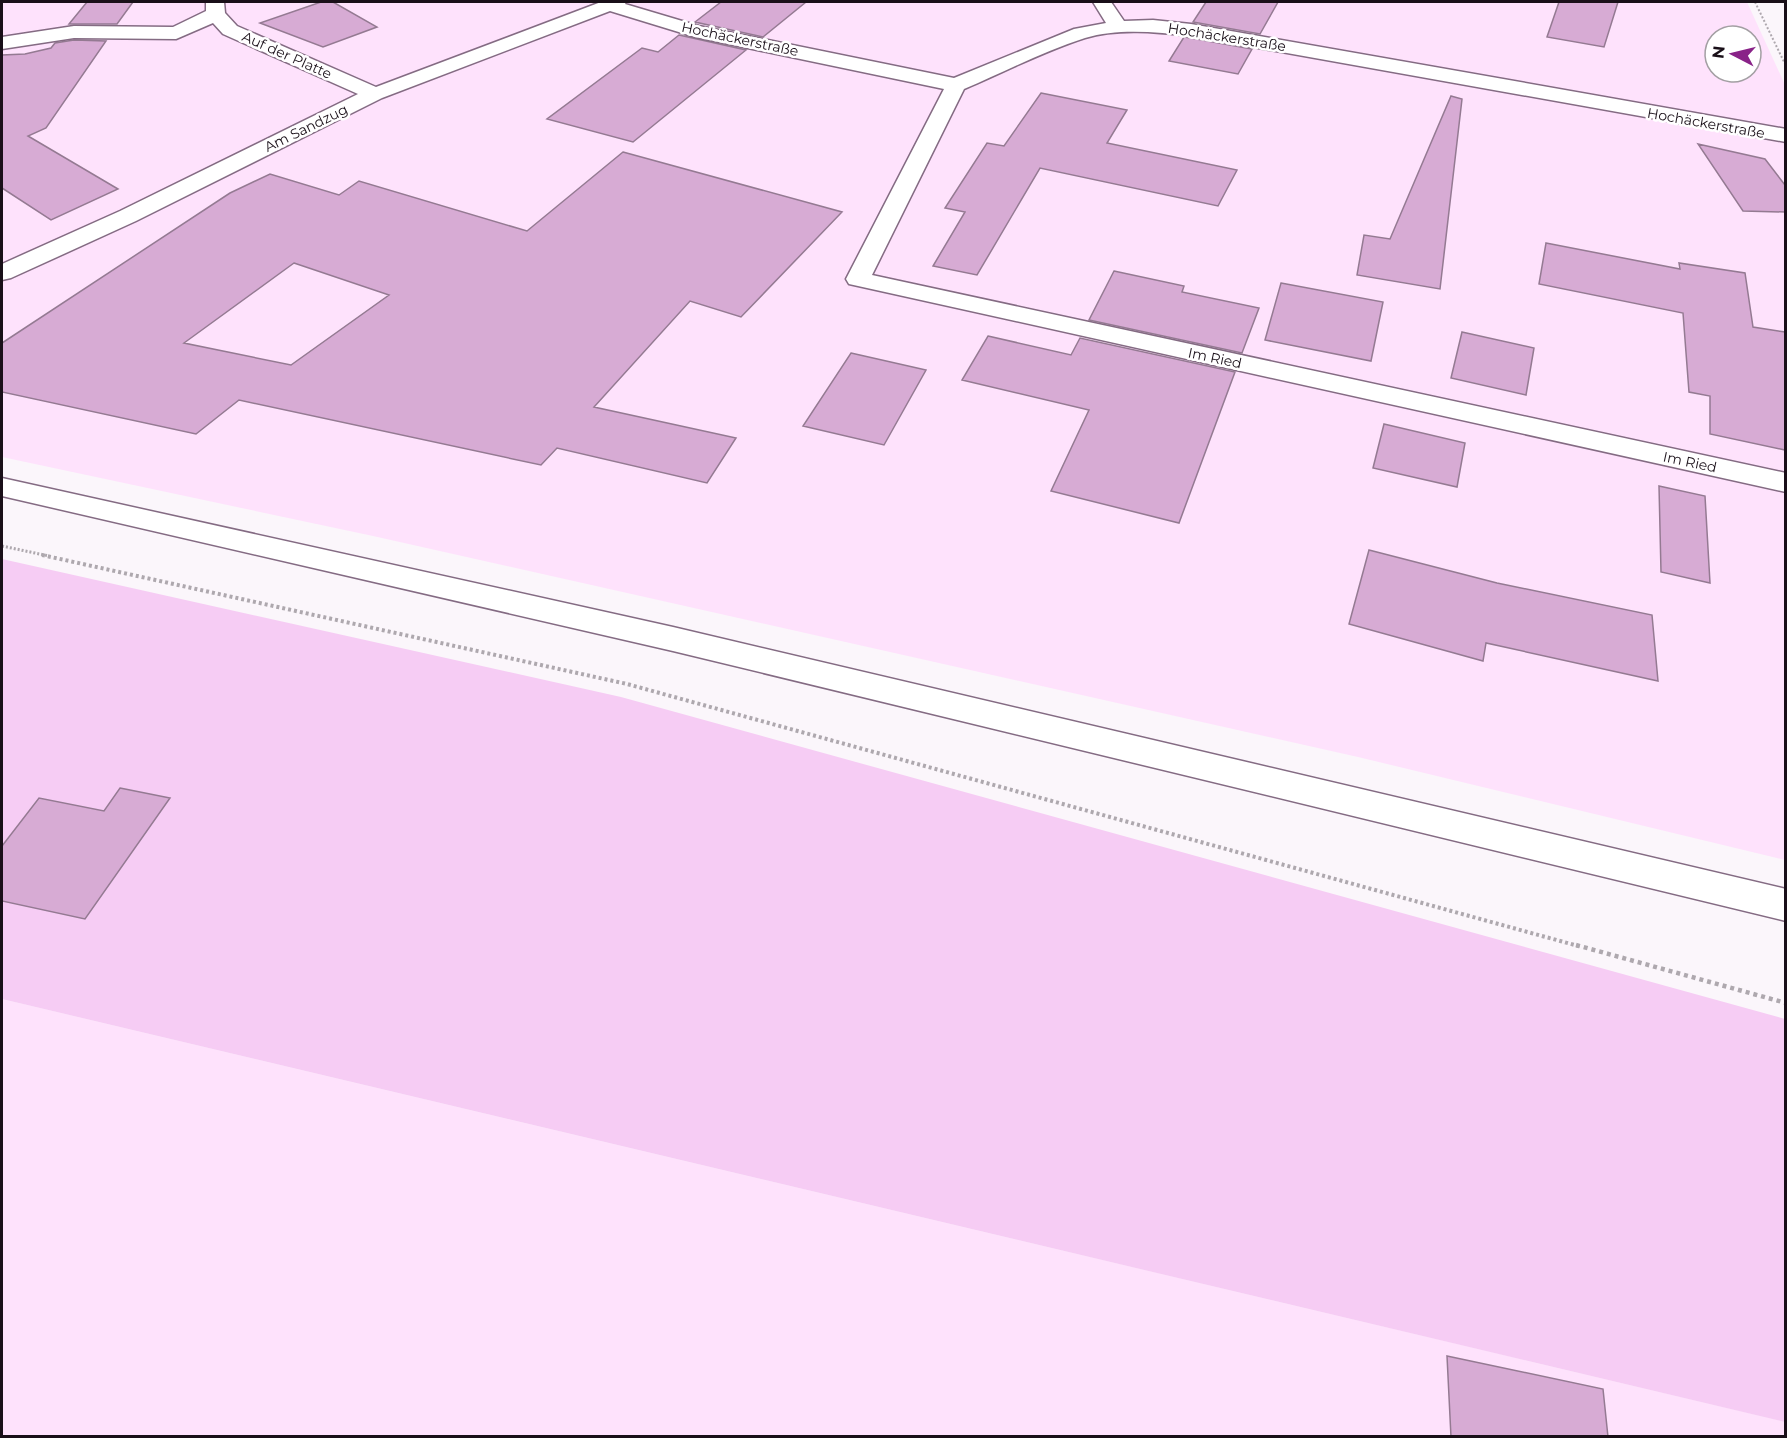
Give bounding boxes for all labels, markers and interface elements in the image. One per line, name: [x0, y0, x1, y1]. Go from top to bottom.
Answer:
street label: Hochäckerstraße: [680, 18, 800, 60]
street label: Hochäckerstraße: [1167, 19, 1287, 55]
north arrow: [1703, 24, 1763, 84]
street label: Auf der Platte: [239, 27, 335, 83]
text: N: [1708, 45, 1729, 60]
street label: Am Sandzug: [261, 100, 351, 156]
street label: Hochäckerstraße: [1646, 104, 1766, 142]
street label: Im Ried: [1186, 344, 1244, 372]
street label: Im Ried: [1661, 448, 1719, 476]

